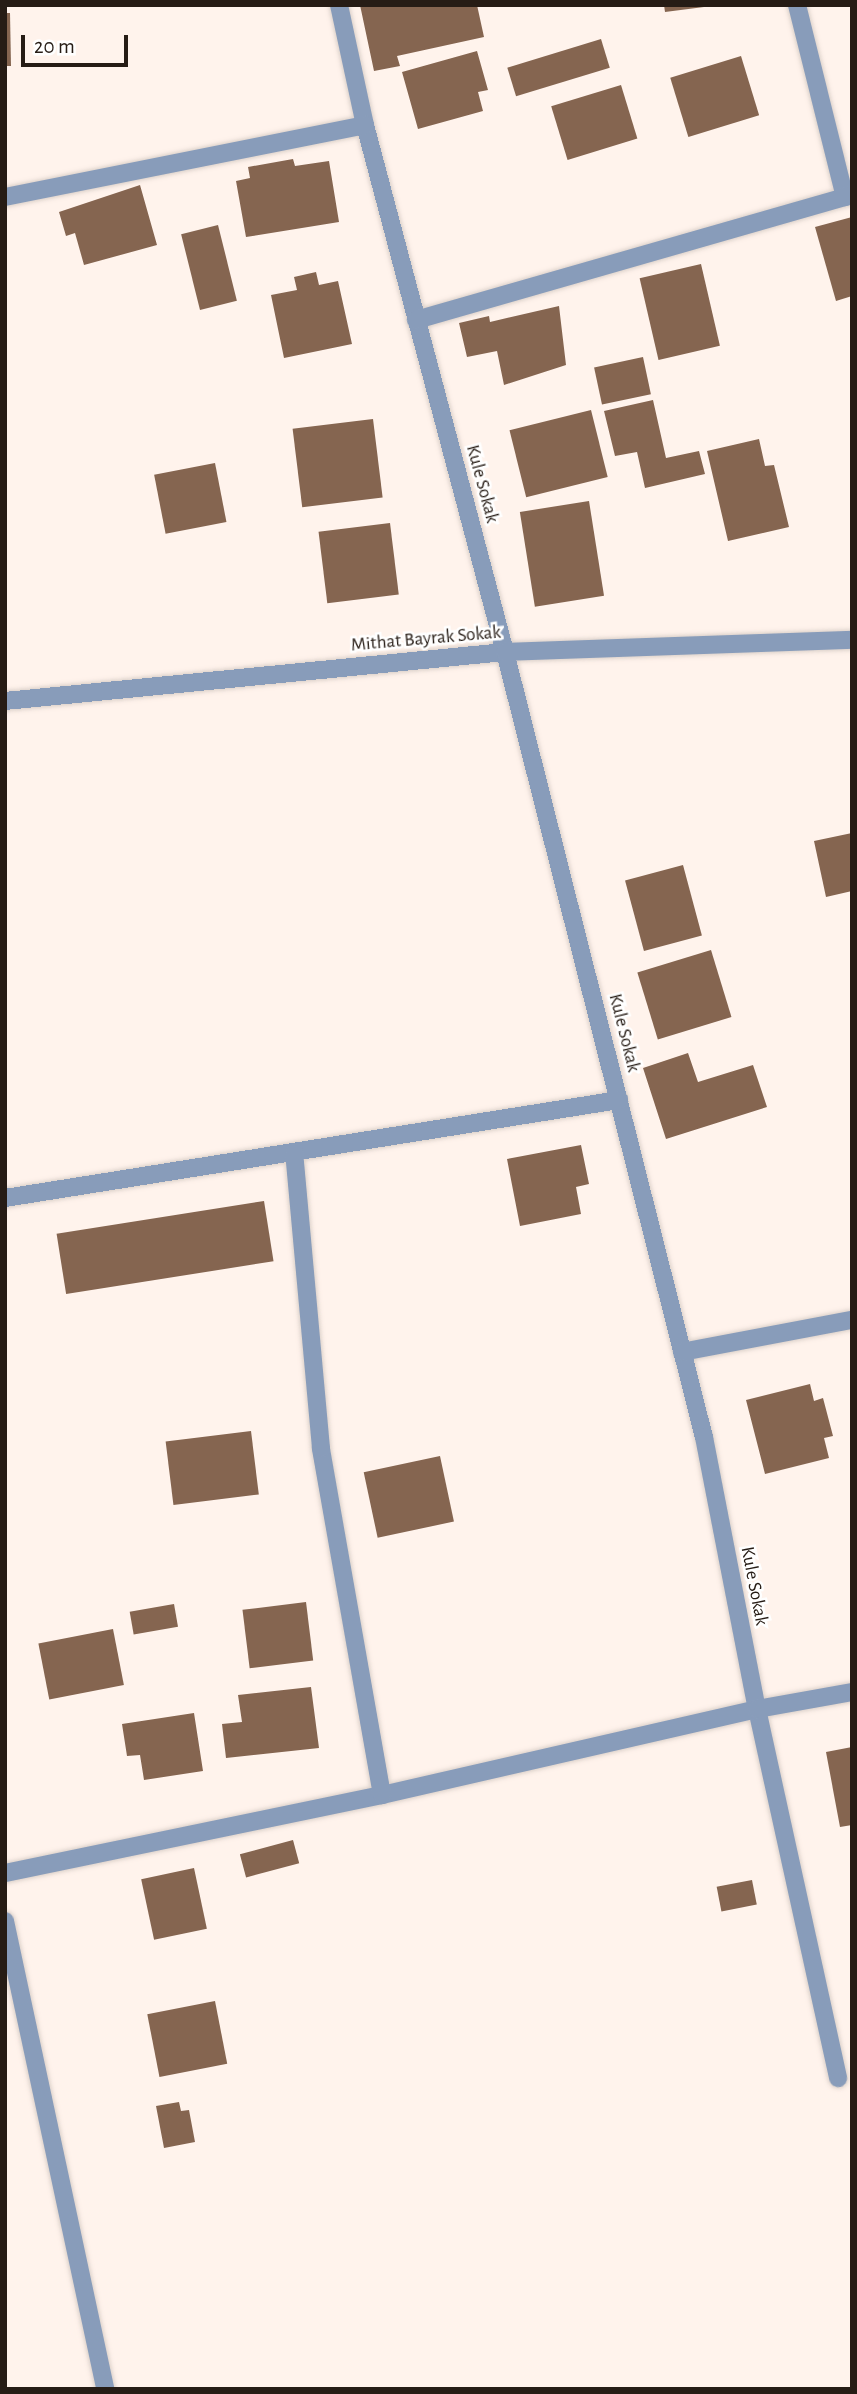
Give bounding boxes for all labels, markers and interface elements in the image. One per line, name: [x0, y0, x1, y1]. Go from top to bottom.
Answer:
scale bar: [24, 21, 131, 65]
text: 20 m: [34, 36, 75, 57]
street label: Kule Sokak: [461, 442, 503, 526]
street label: Mithat Bayrak Sokak: [350, 621, 502, 657]
street label: Kule Sokak: [603, 991, 645, 1075]
street label: Kule Sokak: [735, 1545, 773, 1627]

